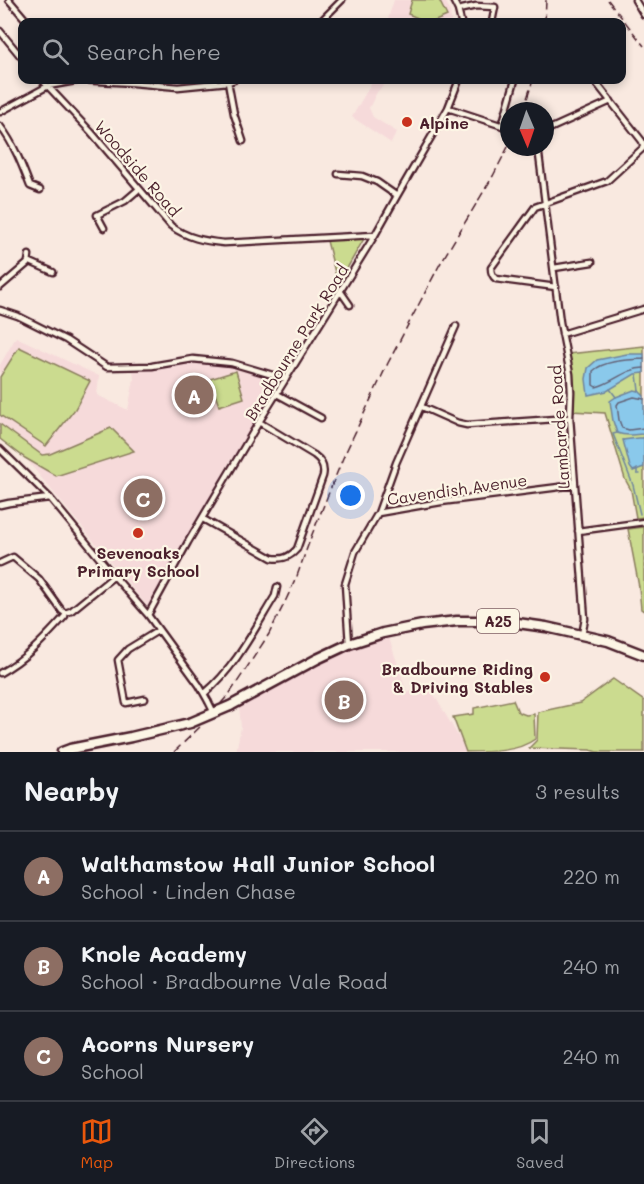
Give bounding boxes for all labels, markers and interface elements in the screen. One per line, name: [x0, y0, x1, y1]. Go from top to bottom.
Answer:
search box: [18, 18, 626, 84]
icon: search: [39, 35, 72, 68]
text: Search here: [87, 37, 221, 66]
north arrow: [500, 102, 554, 156]
place label: Alpine: [419, 112, 469, 133]
street label: Woodside Road: [90, 115, 186, 221]
marker: Alpine: [400, 115, 414, 129]
street label: Bradbourne Park Road: [239, 260, 353, 424]
street label: Lambarde Road: [544, 364, 574, 490]
pin: A: [174, 372, 214, 418]
street label: Cavendish Avenue: [386, 469, 528, 509]
pin: C: [124, 476, 162, 520]
your location: [336, 481, 365, 510]
marker: Sevenoaks Primary School: [131, 526, 145, 540]
place label: Sevenoaks Primary School: [77, 542, 199, 581]
road number: A25: [477, 609, 519, 633]
place label: Bradbourne Riding & Driving Stables: [381, 658, 533, 697]
marker: Bradbourne Riding & Driving Stables: [538, 670, 552, 684]
pin: B: [324, 678, 364, 722]
text: Nearby: [24, 774, 119, 808]
text: 3 results: [535, 778, 620, 804]
text: Walthamstow Hall Junior School: [81, 849, 435, 878]
text: A: [37, 863, 50, 889]
text: 220 m: [563, 863, 620, 889]
text: School · Linden Chase: [81, 878, 296, 904]
text: Knole Academy: [81, 939, 247, 968]
text: B: [37, 953, 50, 979]
text: 240 m: [562, 953, 620, 979]
text: School · Bradbourne Vale Road: [81, 968, 388, 994]
text: Acorns Nursery: [81, 1029, 254, 1058]
text: C: [36, 1043, 51, 1069]
text: 240 m: [562, 1043, 620, 1069]
text: School: [81, 1058, 144, 1084]
tab: Map: [80, 1115, 113, 1172]
tab: Directions: [274, 1115, 355, 1172]
tab: Saved: [516, 1115, 564, 1172]

